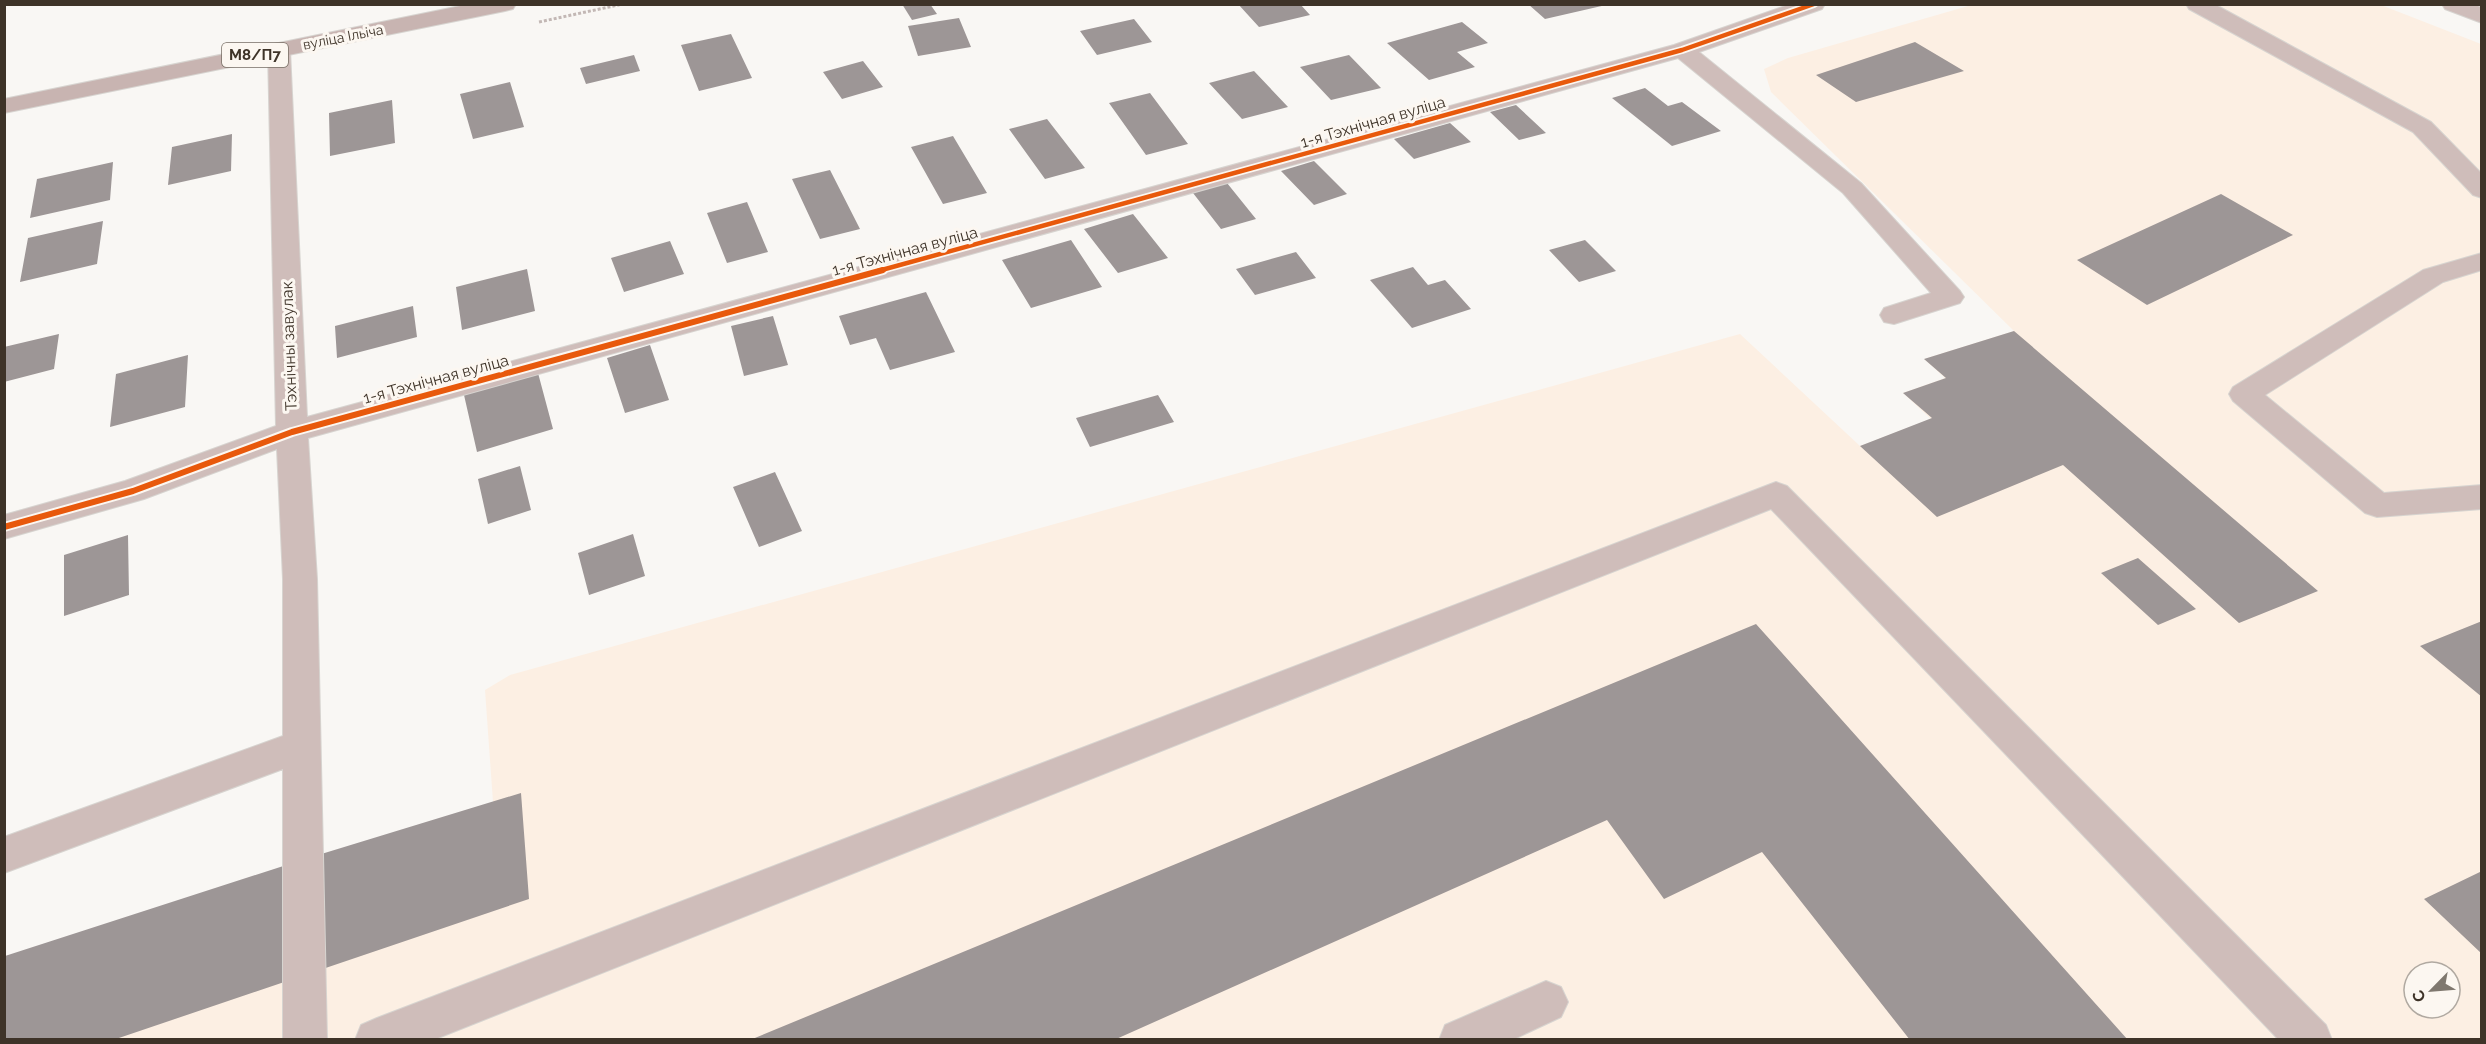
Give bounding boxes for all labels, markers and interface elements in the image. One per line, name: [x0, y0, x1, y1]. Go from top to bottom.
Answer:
street label: вуліца Ільіча: [301, 21, 385, 53]
road number: М8/П7: [222, 43, 288, 67]
street label: 1-я Тэхнічная вуліца: [1298, 92, 1448, 152]
street label: 1-я Тэхнічная вуліца: [830, 222, 980, 280]
street label: Тэхнічны завулак: [277, 281, 301, 411]
street label: 1-я Тэхнічная вуліца: [361, 350, 511, 408]
north arrow: [2402, 960, 2462, 1020]
text: С: [2408, 987, 2430, 1005]

